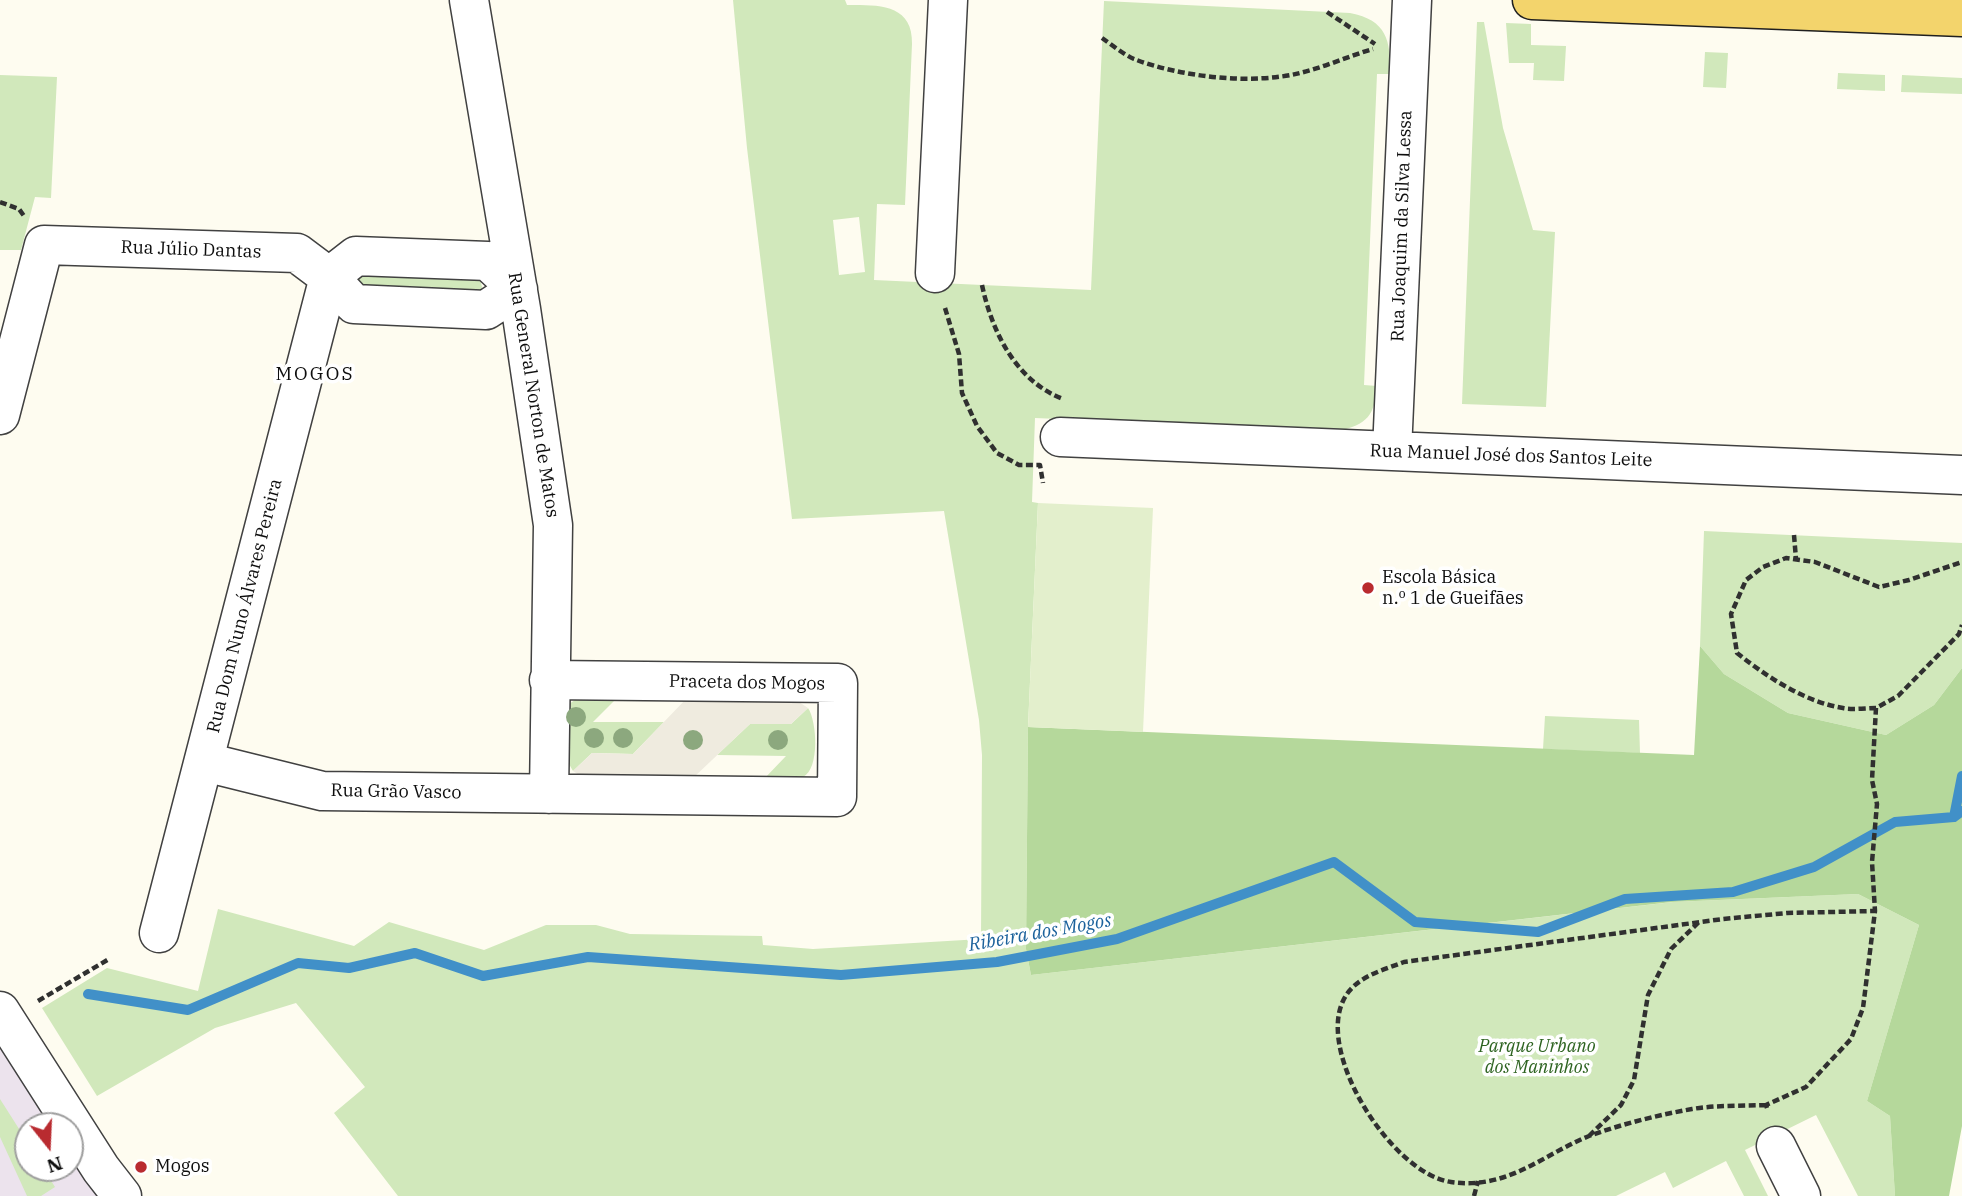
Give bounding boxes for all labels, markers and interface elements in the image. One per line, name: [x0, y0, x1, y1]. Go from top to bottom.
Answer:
street label: Rua Joaquim da Silva Lessa: [1387, 110, 1417, 342]
street label: Rua Júlio Dantas: [120, 237, 262, 263]
street label: Rua General Norton de Matos: [503, 271, 563, 519]
district label: MOGOS: [276, 364, 354, 386]
street label: Rua Manuel José dos Santos Leite: [1369, 440, 1653, 472]
street label: Rua Dom Nuno Álvares Pereira: [203, 477, 287, 735]
place label: Escola Básica n.º 1 de Gueifães: [1382, 567, 1524, 610]
marker: Escola Básica n.º 1 de Gueifães: [1360, 580, 1376, 596]
street label: Praceta dos Mogos: [669, 671, 825, 695]
street label: Rua Grão Vasco: [330, 780, 462, 804]
water label: Ribeira dos Mogos: [967, 909, 1113, 957]
park label: Parque Urbano dos Maninhos: [1478, 1036, 1596, 1078]
north arrow: [14, 1112, 84, 1182]
text: N: [44, 1151, 66, 1179]
place label: Mogos: [155, 1156, 209, 1178]
marker: Mogos: [133, 1159, 149, 1175]

